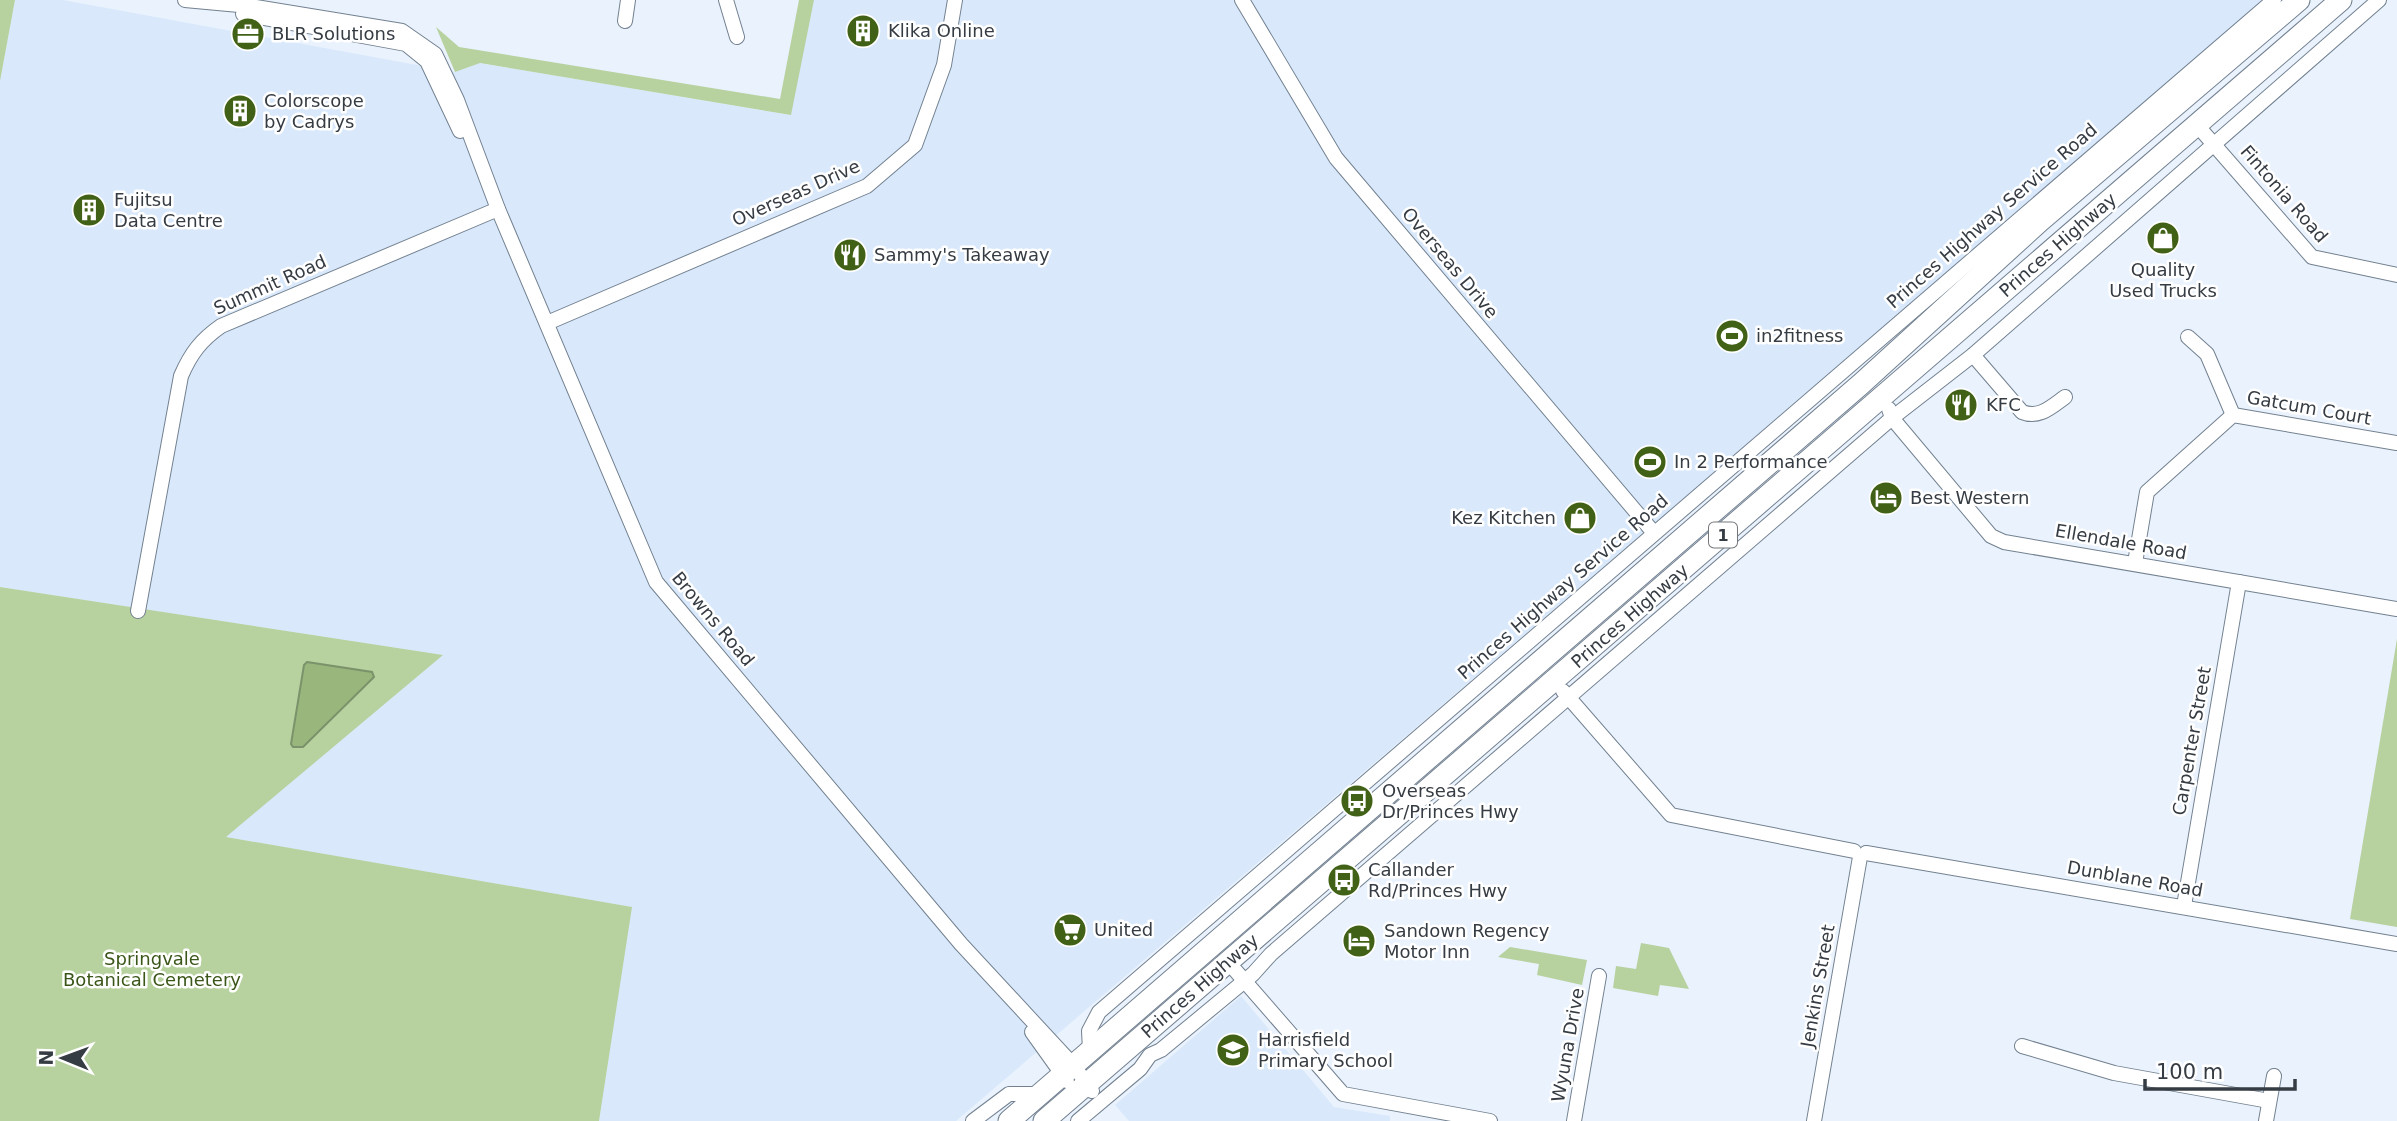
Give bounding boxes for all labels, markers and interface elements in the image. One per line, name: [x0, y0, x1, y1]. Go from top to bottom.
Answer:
building icon: Klika Online: [844, 12, 882, 50]
office icon: BLR Solutions: [229, 15, 267, 53]
place label: Klika Online: [888, 20, 995, 41]
place label: BLR Solutions: [272, 23, 395, 44]
place label: Colorscope by Cadrys: [264, 90, 364, 132]
building icon: Colorscope by Cadrys: [221, 92, 259, 130]
street label: Princes Highway Service Road: [1883, 119, 2101, 313]
street label: Fintonia Road: [2236, 141, 2332, 247]
street label: Overseas Drive: [729, 155, 863, 230]
street label: Princes Highway: [1995, 188, 2121, 302]
place label: Fujitsu Data Centre: [114, 189, 223, 231]
building icon: Fujitsu Data Centre: [70, 191, 108, 229]
street label: Overseas Drive: [1398, 203, 1503, 322]
shop icon: Quality Used Trucks: [2144, 219, 2182, 257]
restaurant icon: Sammy's Takeaway: [831, 236, 869, 274]
place label: Sammy's Takeaway: [874, 244, 1050, 265]
street label: Summit Road: [210, 250, 329, 319]
place label: Quality Used Trucks: [2109, 259, 2217, 301]
sports icon: in2fitness: [1713, 317, 1751, 355]
place label: in2fitness: [1756, 325, 1844, 346]
restaurant icon: KFC: [1942, 386, 1980, 424]
street label: Gatcum Court: [2245, 386, 2373, 429]
place label: KFC: [1986, 394, 2021, 415]
sports icon: In 2 Performance: [1631, 443, 1669, 481]
place label: In 2 Performance: [1674, 451, 1828, 472]
hotel icon: Best Western: [1867, 479, 1905, 517]
place label: Best Western: [1910, 487, 2029, 508]
street label: Princes Highway Service Road: [1454, 490, 1672, 684]
shop icon: Kez Kitchen: [1561, 499, 1599, 537]
place label: Kez Kitchen: [1451, 507, 1556, 528]
street label: Ellendale Road: [2054, 520, 2189, 563]
road number: 1: [1709, 522, 1737, 548]
street label: Princes Highway: [1567, 559, 1693, 673]
street label: Browns Road: [668, 567, 759, 670]
street label: Carpenter Street: [2168, 665, 2215, 817]
place label: Overseas Dr/Princes Hwy: [1382, 780, 1519, 822]
bus stop icon: Overseas Dr/Princes Hwy: [1338, 782, 1376, 820]
street label: Dunblane Road: [2066, 856, 2205, 901]
place label: Callander Rd/Princes Hwy: [1368, 859, 1508, 901]
bus stop icon: Callander Rd/Princes Hwy: [1325, 861, 1363, 899]
supermarket icon: United: [1051, 911, 1089, 949]
place label: United: [1094, 919, 1153, 940]
place label: Sandown Regency Motor Inn: [1384, 920, 1550, 962]
hotel icon: Sandown Regency Motor Inn: [1340, 922, 1378, 960]
street label: Jenkins Street: [1796, 923, 1839, 1050]
street label: Princes Highway: [1137, 929, 1263, 1042]
park label: Springvale Botanical Cemetery: [63, 948, 241, 990]
street label: Wyuna Drive: [1547, 986, 1588, 1104]
north arrow: [28, 1023, 98, 1093]
place label: Harrisfield Primary School: [1258, 1029, 1393, 1071]
school or university icon: Harrisfield Primary School: [1214, 1031, 1252, 1069]
scale bar: [2145, 1048, 2296, 1092]
text: N: [35, 1050, 57, 1066]
text: 100 m: [2156, 1060, 2223, 1084]

